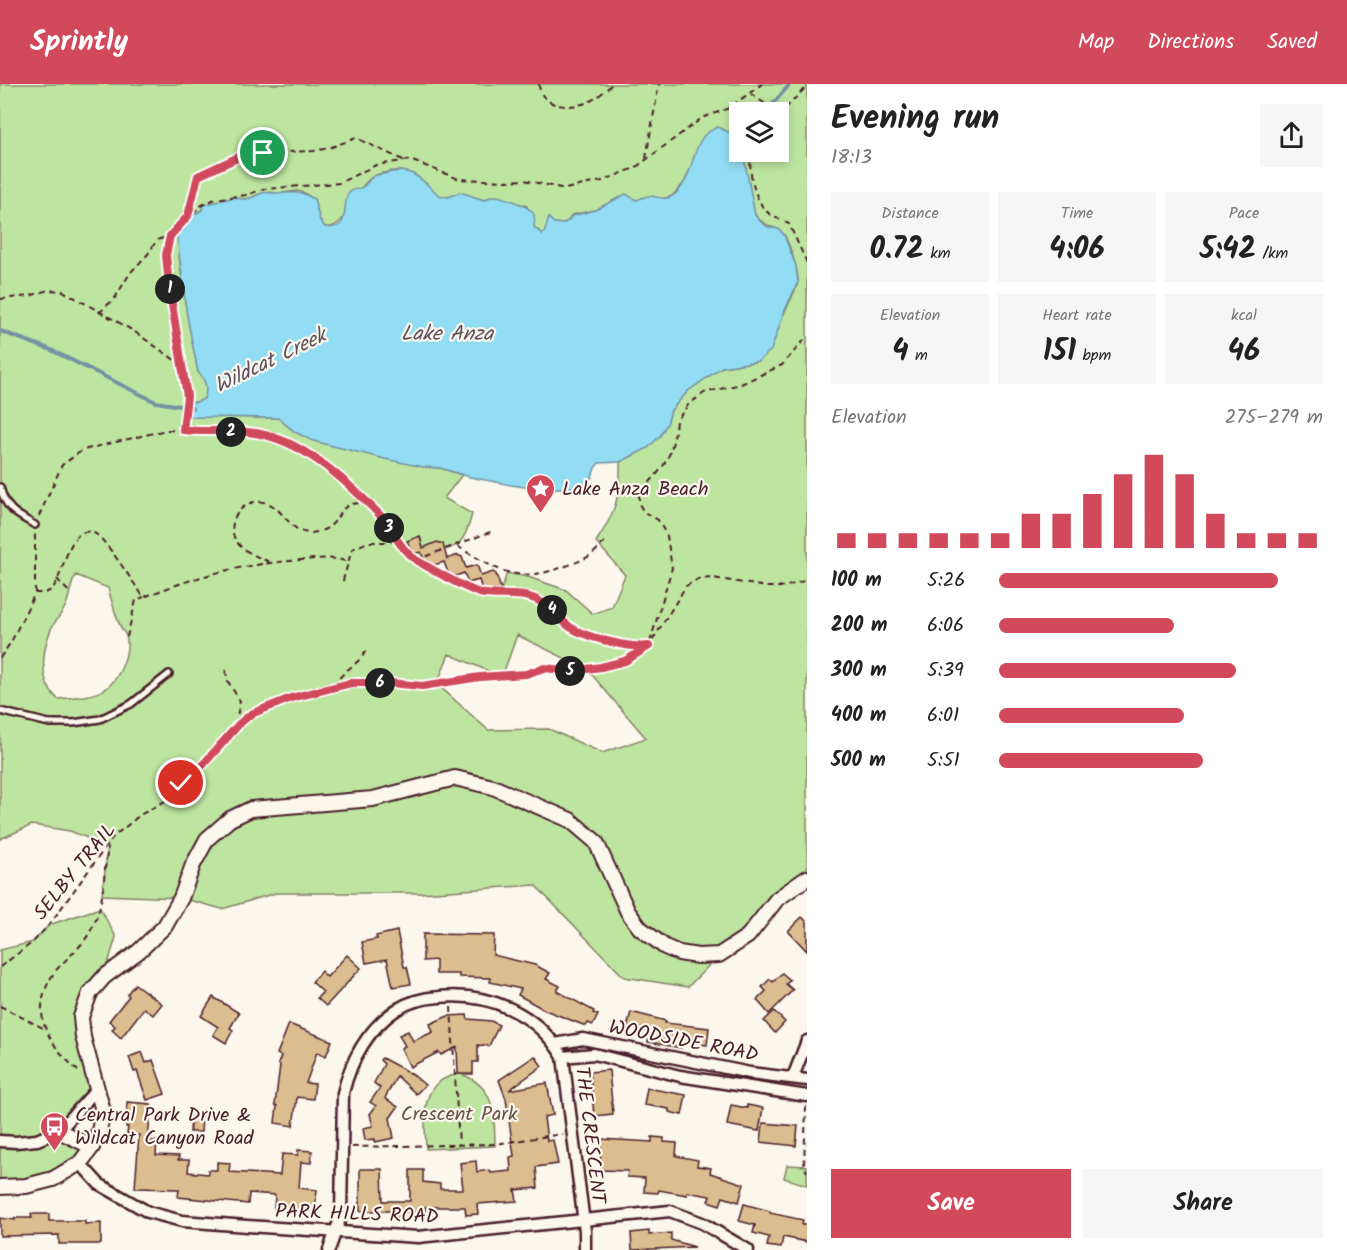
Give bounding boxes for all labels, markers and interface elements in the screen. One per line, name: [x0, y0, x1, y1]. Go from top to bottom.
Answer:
text: Sprintly: [30, 20, 128, 65]
text: Map: [1078, 26, 1114, 59]
text: Directions: [1147, 26, 1234, 59]
text: Saved: [1267, 26, 1317, 59]
text: Evening run: [831, 93, 999, 146]
map controls: [729, 102, 789, 162]
button: layers: [729, 102, 789, 162]
button: share: [1260, 104, 1323, 167]
pin: [237, 127, 288, 178]
icon: arrive: [246, 136, 279, 169]
text: 18:13: [831, 142, 872, 174]
text: Distance: [881, 201, 939, 226]
text: Time: [1061, 201, 1093, 226]
text: Pace: [1229, 201, 1259, 226]
text: 0.72: [870, 226, 924, 274]
text: 4:06: [1049, 226, 1105, 274]
text: 5:42: [1200, 226, 1256, 274]
text: km: [924, 241, 950, 266]
text: /km: [1256, 241, 1288, 266]
pin: 1: [155, 274, 185, 304]
text: 1: [168, 276, 172, 301]
text: Elevation: [880, 303, 940, 328]
text: Heart rate: [1042, 303, 1112, 328]
text: kcal: [1231, 303, 1257, 328]
water label: Lake Anza: [401, 318, 494, 351]
water label: Wildcat Creek: [209, 319, 335, 403]
text: 4: [892, 328, 909, 376]
text: 151: [1043, 328, 1076, 376]
text: 46: [1228, 328, 1260, 376]
text: m: [909, 343, 928, 368]
text: bpm: [1076, 343, 1111, 368]
text: Elevation: [831, 402, 907, 434]
text: 275–279 m: [1225, 402, 1323, 434]
pin: 2: [216, 417, 246, 447]
text: 2: [226, 419, 236, 444]
place icon: Lake Anza Beach: [525, 472, 557, 514]
place label: Lake Anza Beach: [562, 474, 708, 506]
pin: 3: [374, 513, 404, 543]
text: 3: [385, 515, 393, 540]
text: 100 m: [831, 565, 882, 597]
text: 5:26: [927, 565, 965, 597]
pin: 4: [537, 595, 567, 625]
text: 4: [548, 597, 556, 622]
text: 200 m: [831, 610, 887, 642]
text: 6:06: [927, 610, 964, 642]
text: 300 m: [831, 655, 887, 687]
text: 5:39: [927, 655, 964, 687]
pin: 5: [555, 656, 585, 686]
text: 5: [566, 658, 574, 683]
pin: 6: [365, 668, 395, 698]
text: 6: [376, 670, 384, 695]
text: 400 m: [831, 700, 887, 732]
text: 6:01: [927, 700, 959, 732]
text: 500 m: [831, 745, 886, 777]
text: 5:51: [927, 745, 960, 777]
pin: [155, 757, 206, 808]
icon: check: [164, 766, 197, 799]
street label: SELBY TRAIL: [26, 817, 125, 928]
street label: WOODSIDE ROAD: [606, 1012, 761, 1072]
street label: THE CRESCENT: [565, 1065, 614, 1208]
park label: Crescent Park: [401, 1099, 518, 1131]
place label: Central Park Drive & Wildcat Canyon Road: [75, 1100, 255, 1155]
bus stop icon: Central Park Drive & Wildcat Canyon Road: [38, 1110, 70, 1152]
button: Save: [831, 1169, 1071, 1238]
button: Share: [1083, 1169, 1323, 1238]
street label: PARK HILLS ROAD: [275, 1196, 439, 1234]

